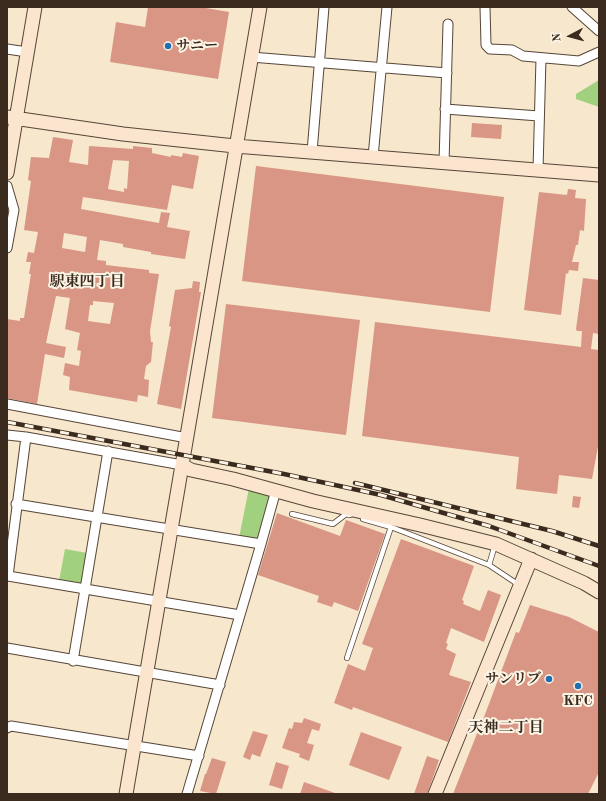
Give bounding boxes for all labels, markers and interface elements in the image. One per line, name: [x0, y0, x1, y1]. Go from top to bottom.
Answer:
north arrow: [550, 16, 590, 56]
text: N: [552, 33, 563, 42]
place label: サニー: [176, 38, 218, 54]
marker: サニー: [163, 41, 173, 51]
district label: 駅東四丁目: [50, 273, 124, 291]
place label: サンリブ: [485, 671, 541, 687]
marker: サンリブ: [544, 674, 554, 684]
marker: KFC: [573, 681, 583, 691]
place label: KFC: [563, 693, 593, 709]
district label: 天神二丁目: [469, 719, 543, 737]

